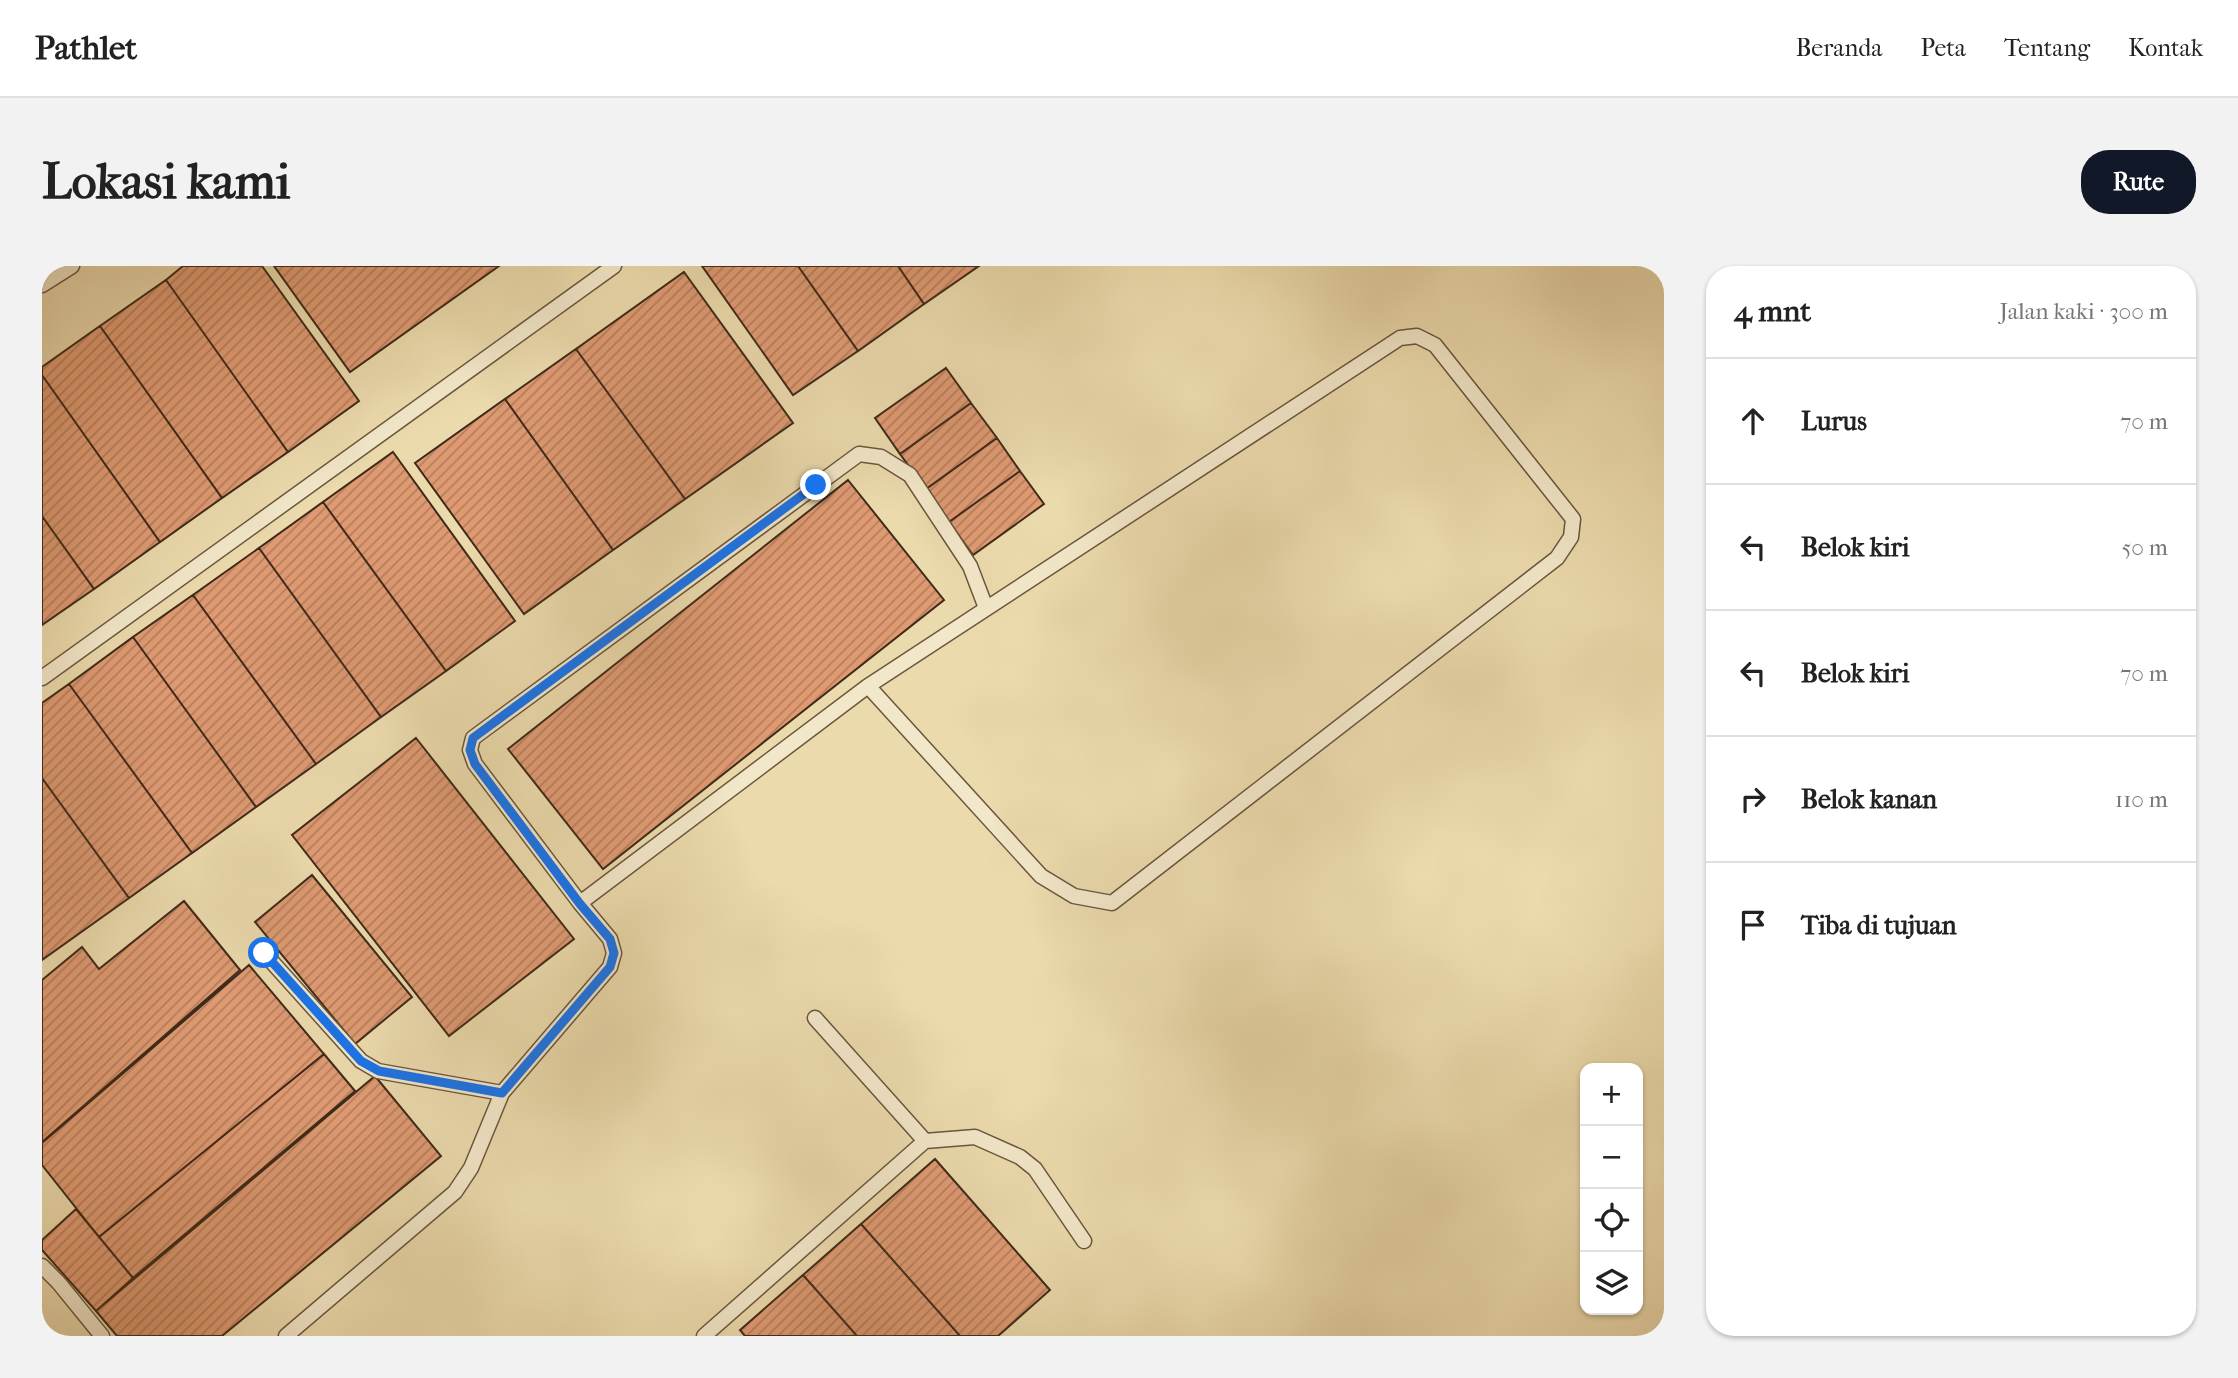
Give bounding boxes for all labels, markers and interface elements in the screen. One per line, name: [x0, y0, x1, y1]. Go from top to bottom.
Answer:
text: Pathlet: [35, 29, 137, 68]
text: Beranda: [1796, 34, 1882, 62]
text: Peta: [1920, 34, 1966, 62]
text: Tentang: [2004, 34, 2090, 62]
text: Kontak: [2128, 34, 2203, 62]
button: Rute: [2081, 150, 2196, 214]
text: Lokasi kami: [42, 153, 290, 211]
text: 4 mnt: [1734, 294, 1811, 329]
text: Jalan kaki · 300 m: [1999, 298, 2168, 325]
icon: ahead: [1734, 402, 1772, 440]
text: Lurus: [1801, 406, 1867, 437]
text: 70 m: [2120, 408, 2168, 435]
route end: [800, 469, 831, 500]
icon: left: [1734, 528, 1772, 566]
text: Belok kiri: [1801, 532, 1909, 563]
text: 50 m: [2121, 534, 2168, 561]
icon: left: [1734, 654, 1772, 692]
text: Belok kiri: [1801, 658, 1909, 689]
text: 70 m: [2120, 660, 2168, 687]
icon: right: [1734, 780, 1772, 818]
text: Belok kanan: [1801, 784, 1937, 815]
text: 110 m: [2115, 786, 2168, 813]
icon: arrive: [1734, 906, 1772, 944]
text: Tiba di tujuan: [1801, 910, 1957, 941]
route start: [248, 937, 279, 968]
map controls: [1580, 1063, 1643, 1315]
button: +: [1580, 1063, 1643, 1126]
button: −: [1580, 1126, 1643, 1189]
button: locate: [1580, 1189, 1643, 1252]
button: layers: [1580, 1252, 1643, 1315]

